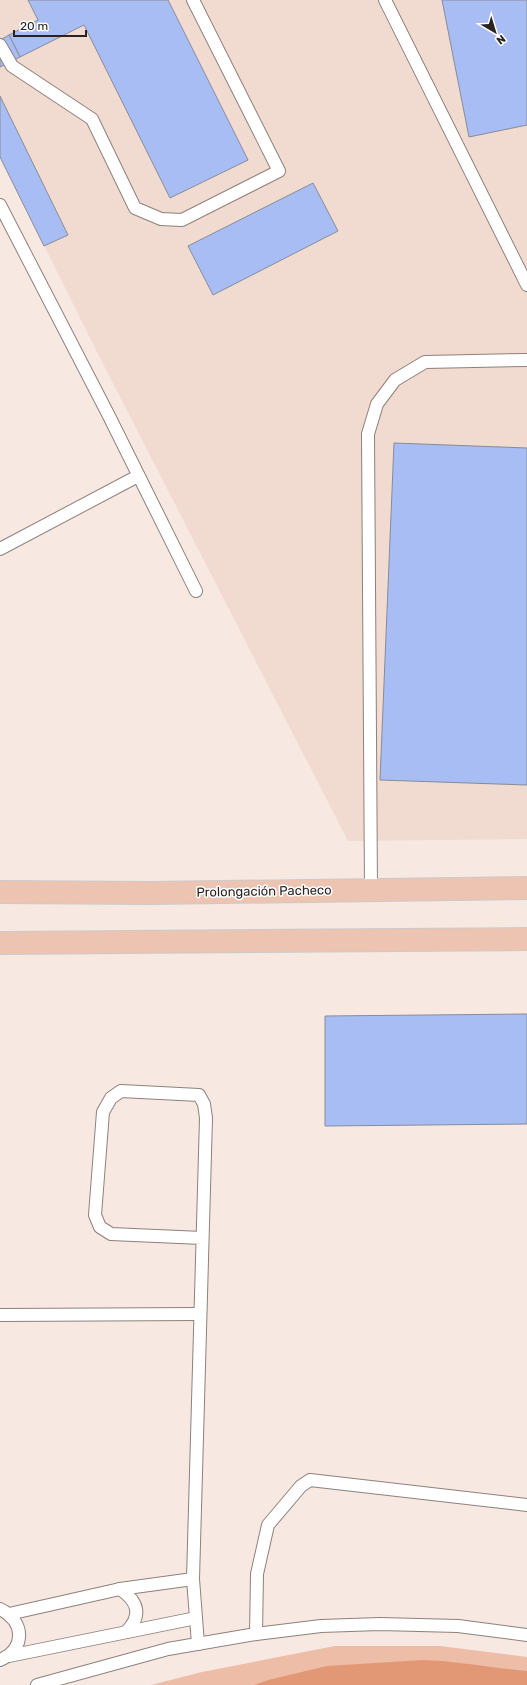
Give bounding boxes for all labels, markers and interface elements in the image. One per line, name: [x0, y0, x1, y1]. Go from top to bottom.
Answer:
scale bar: [14, 12, 86, 38]
north arrow: [475, 12, 515, 52]
text: 20 m: [20, 19, 48, 33]
text: N: [494, 32, 508, 47]
street label: Prolongación Pacheco: [196, 882, 332, 901]

